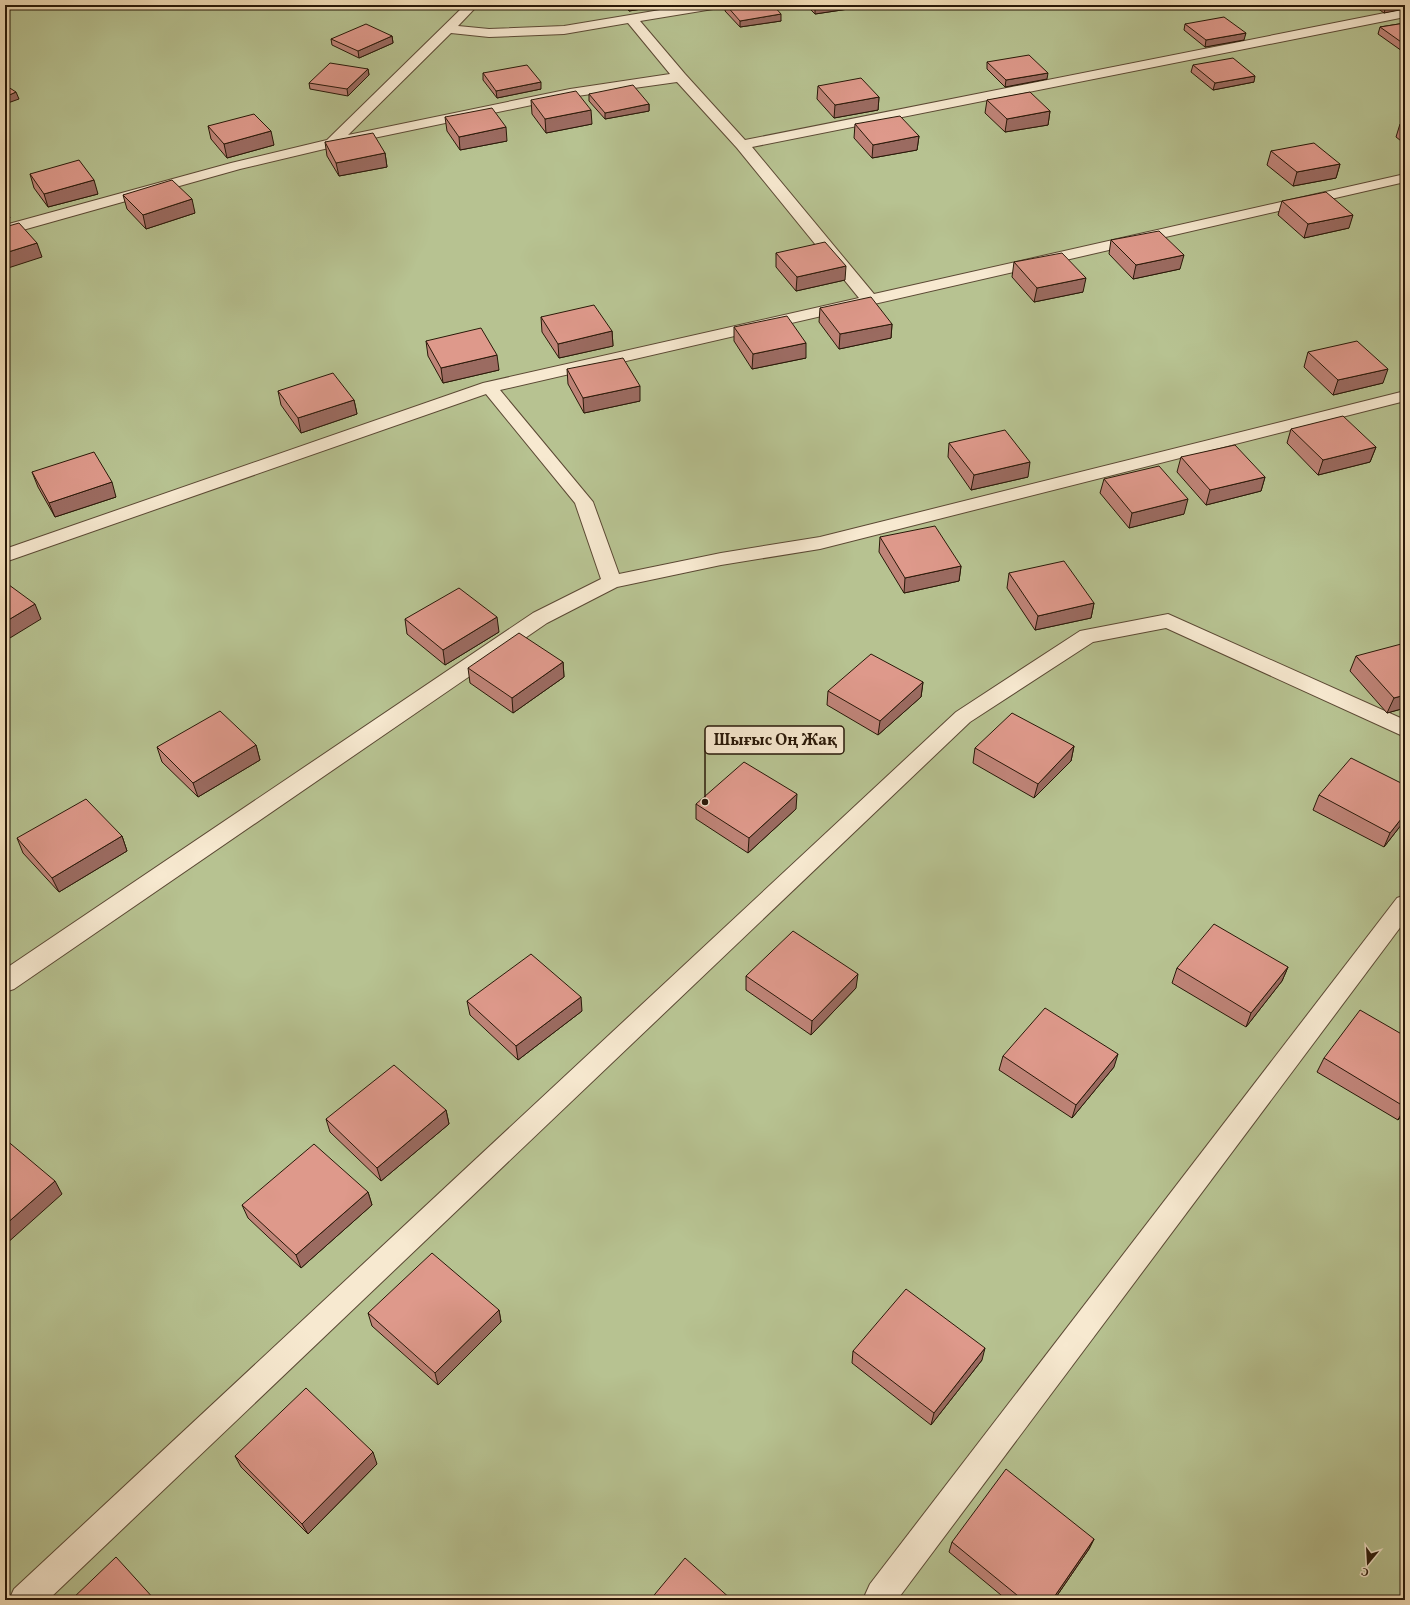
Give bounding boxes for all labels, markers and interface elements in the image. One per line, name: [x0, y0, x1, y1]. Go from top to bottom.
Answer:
callout: Шығыс Оң Жақ: [705, 726, 844, 754]
text: Шығыс Оң Жақ: [713, 730, 837, 752]
north arrow: [1348, 1543, 1388, 1583]
text: С: [1360, 1563, 1371, 1579]

